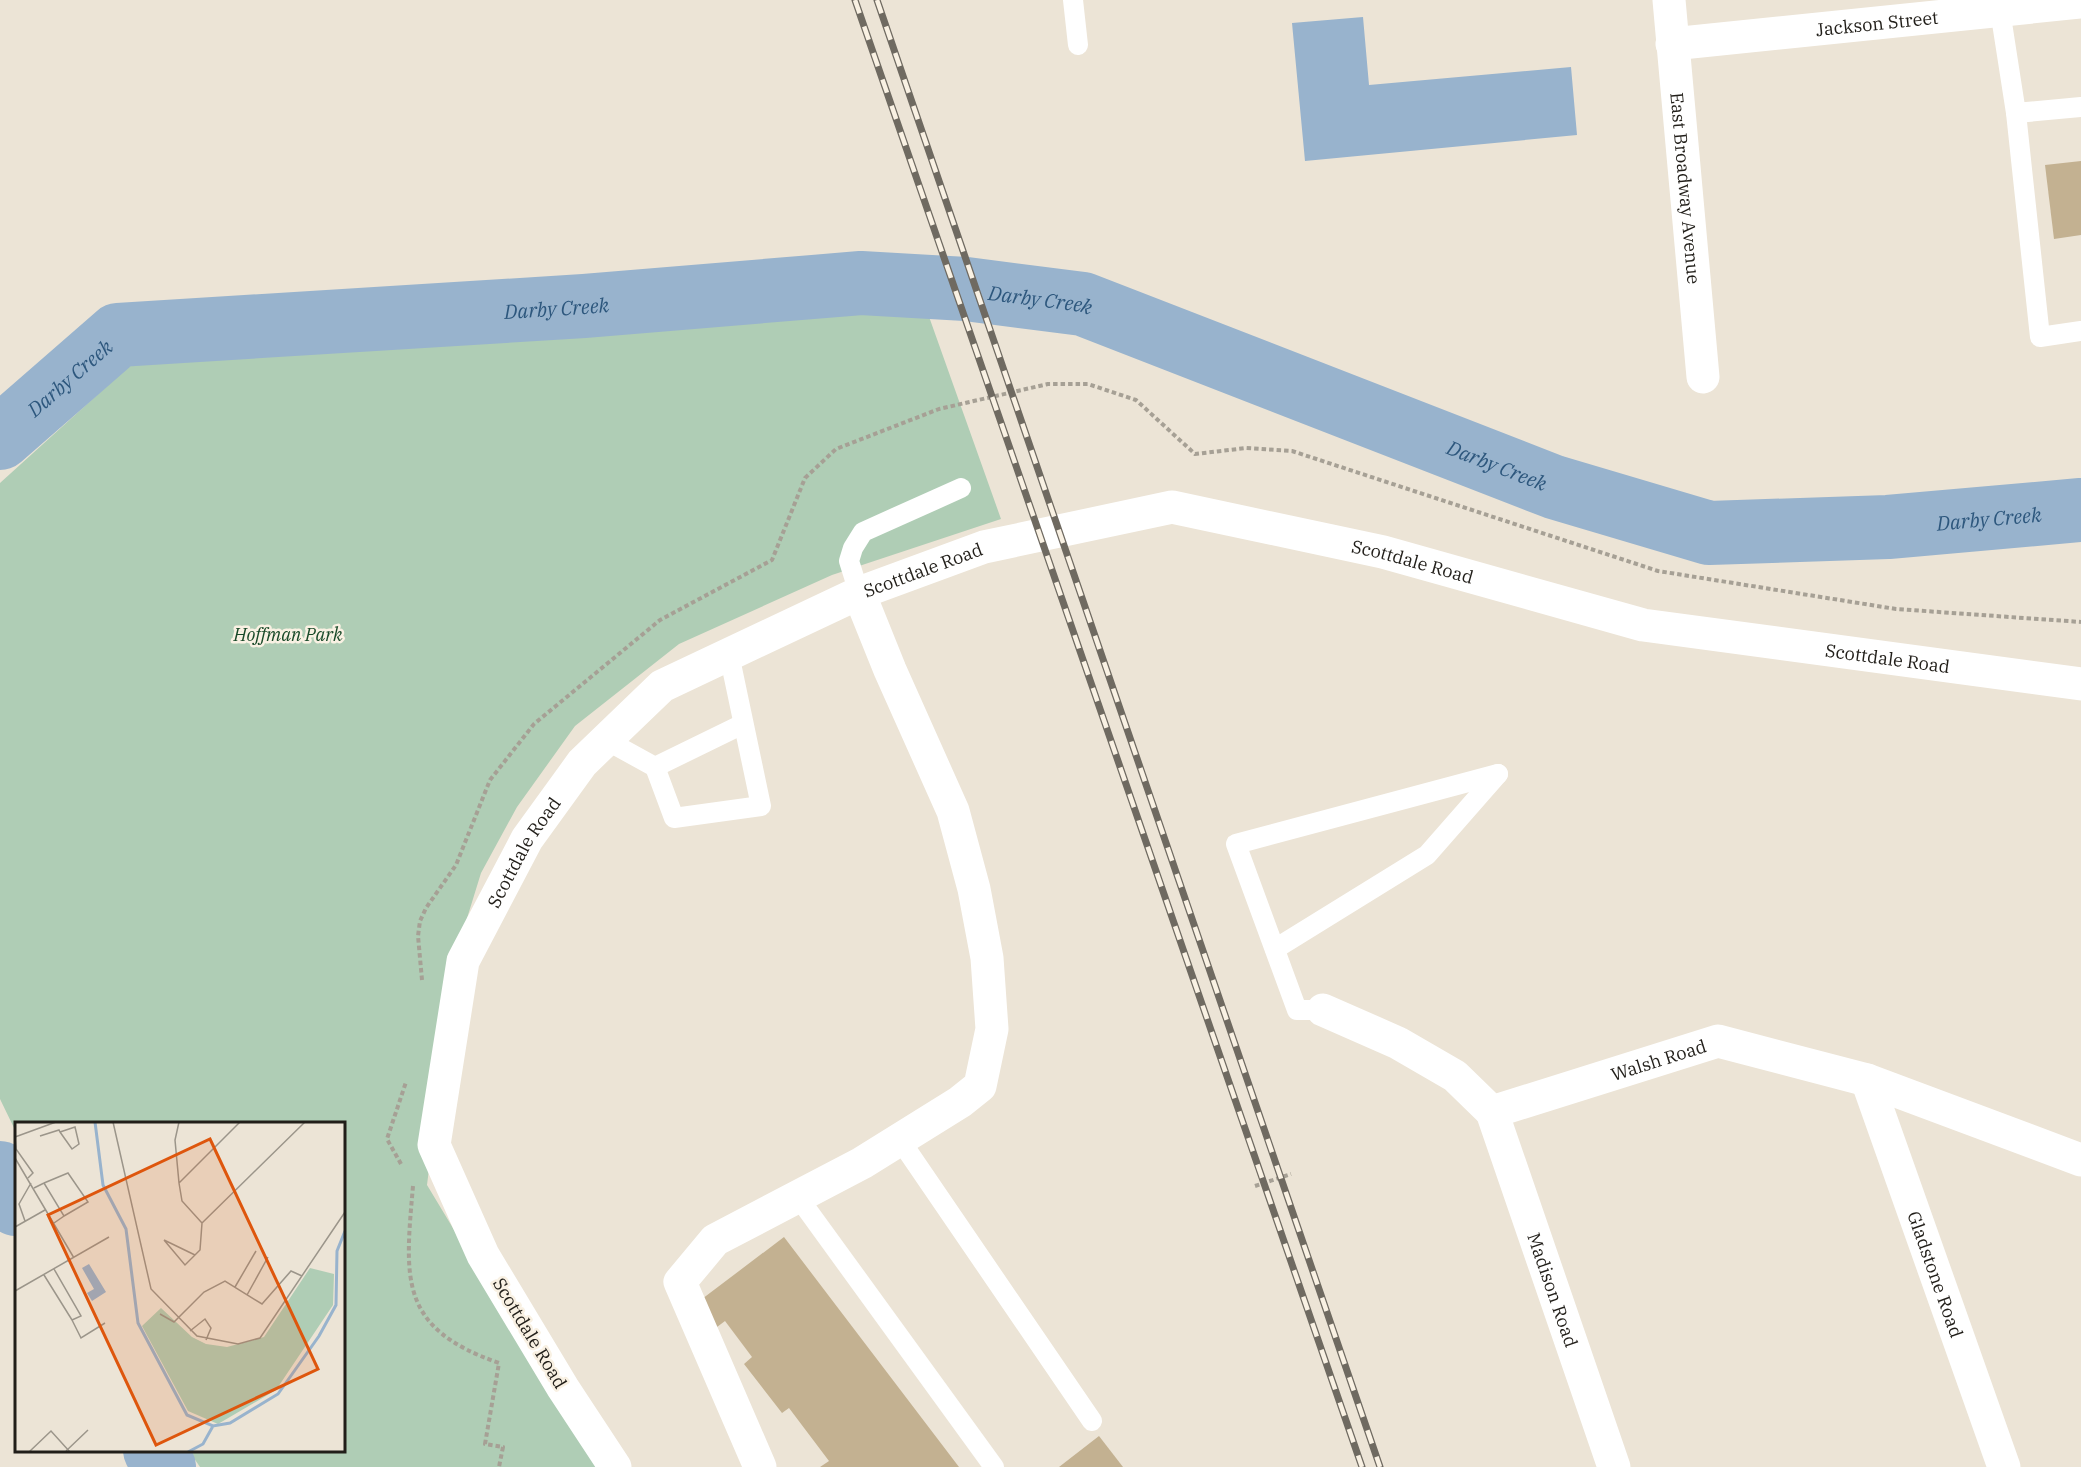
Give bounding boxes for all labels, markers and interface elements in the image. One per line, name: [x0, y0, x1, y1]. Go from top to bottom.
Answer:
street label: Jackson Street: [1815, 5, 1939, 41]
street label: East Broadway Avenue: [1666, 91, 1706, 285]
water label: Darby Creek: [986, 278, 1098, 320]
water label: Darby Creek: [502, 290, 610, 325]
water label: Darby Creek: [20, 332, 118, 423]
water label: Darby Creek: [1442, 433, 1552, 497]
water label: Darby Creek: [1934, 500, 2043, 536]
street label: Scottdale Road: [1350, 534, 1476, 588]
street label: Scottdale Road: [860, 537, 986, 602]
park label: Hoffman Park: [232, 623, 343, 646]
street label: Scottdale Road: [1824, 638, 1951, 678]
street label: Scottdale Road: [482, 792, 565, 912]
street label: Walsh Road: [1608, 1034, 1709, 1085]
inset map: [15, 1122, 345, 1452]
street label: Gladstone Road: [1903, 1208, 1969, 1341]
street label: Madison Road: [1523, 1229, 1583, 1350]
street label: Scottdale Road: [488, 1273, 572, 1393]

